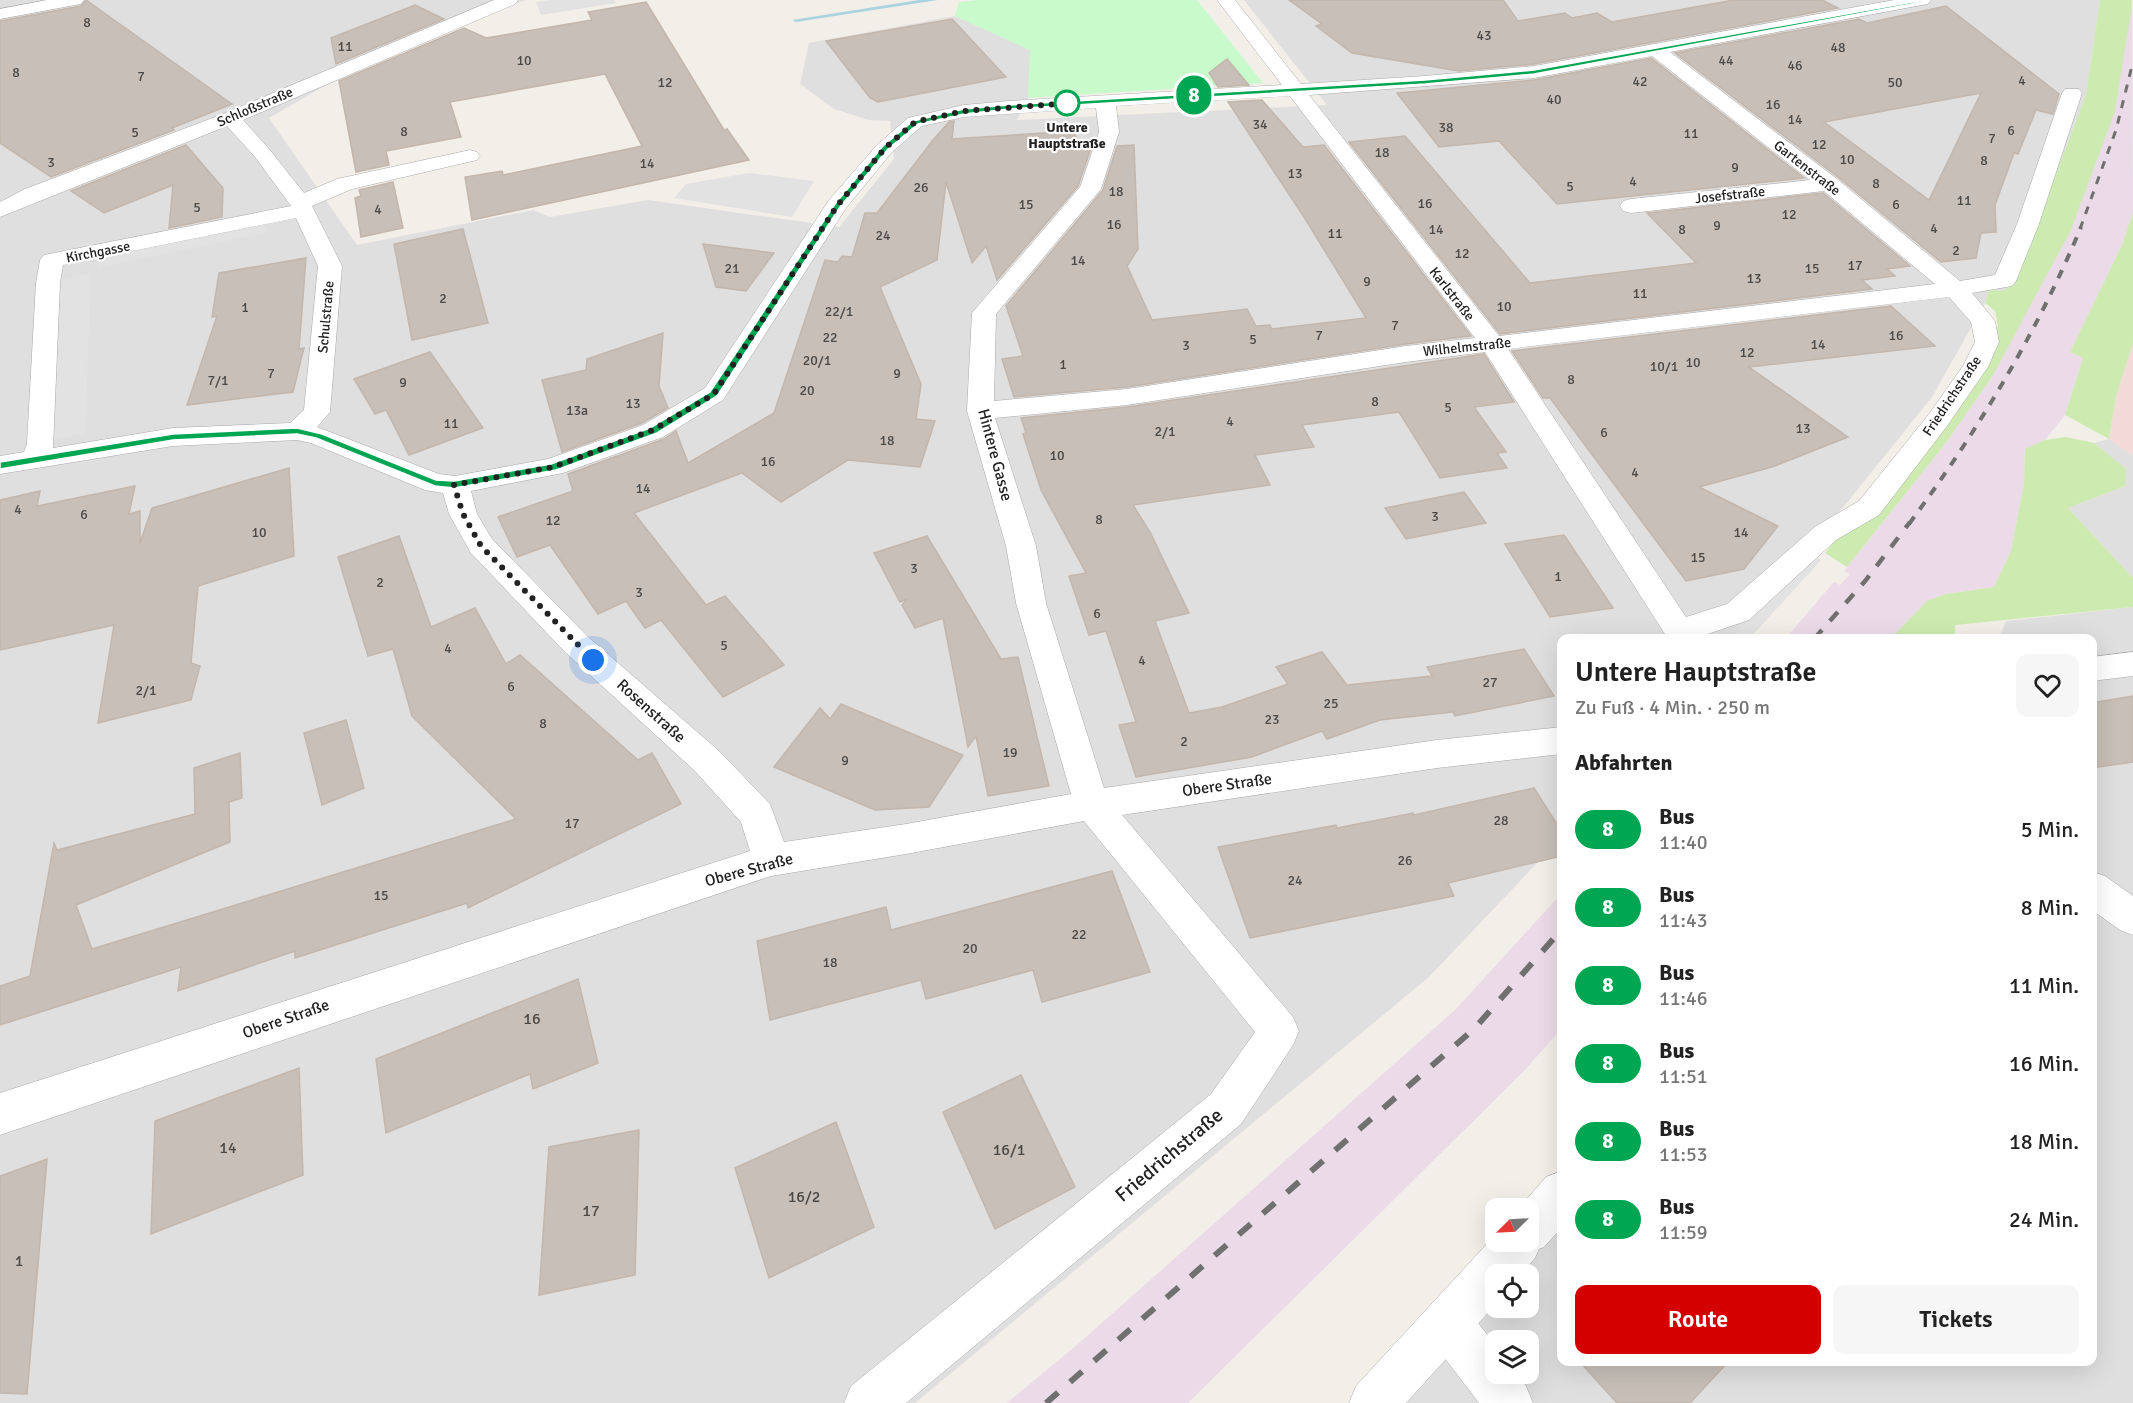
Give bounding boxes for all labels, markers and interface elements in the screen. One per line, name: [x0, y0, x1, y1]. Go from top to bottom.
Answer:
house number: 8: [83, 14, 91, 31]
house number: 43: [1476, 27, 1492, 44]
house number: 11: [337, 38, 353, 55]
house number: 48: [1830, 39, 1846, 56]
house number: 10: [516, 52, 532, 69]
house number: 44: [1718, 52, 1734, 69]
house number: 46: [1787, 57, 1803, 74]
house number: 8: [12, 64, 20, 81]
house number: 7: [137, 68, 145, 85]
house number: 4: [2018, 72, 2026, 89]
house number: 42: [1632, 73, 1648, 90]
house number: 12: [657, 74, 673, 91]
house number: 50: [1887, 74, 1903, 91]
line badge: 8: [1174, 76, 1214, 115]
text: 8: [1188, 82, 1200, 108]
street label: Schloßstraße: [214, 83, 296, 131]
marker: Untere Hauptstraße: [1054, 90, 1080, 116]
house number: 40: [1546, 91, 1562, 108]
house number: 16: [1765, 96, 1781, 113]
house number: 14: [1787, 111, 1803, 128]
house number: 34: [1252, 116, 1268, 133]
place label: Untere Hauptstraße: [1028, 119, 1106, 152]
house number: 38: [1438, 119, 1454, 136]
house number: 6: [2007, 122, 2015, 139]
house number: 8: [400, 123, 408, 140]
house number: 5: [131, 124, 139, 141]
house number: 11: [1683, 125, 1699, 142]
house number: 7: [1988, 130, 1996, 147]
house number: 12: [1811, 136, 1827, 153]
street label: Gartenstraße: [1770, 137, 1844, 199]
house number: 18: [1374, 144, 1390, 161]
house number: 10: [1839, 151, 1855, 168]
house number: 8: [1980, 152, 1988, 169]
house number: 3: [47, 154, 55, 171]
house number: 14: [639, 155, 655, 172]
house number: 9: [1731, 159, 1739, 176]
house number: 13: [1287, 165, 1303, 182]
house number: 4: [1629, 173, 1637, 190]
house number: 8: [1872, 175, 1880, 192]
house number: 5: [1566, 178, 1574, 195]
house number: 26: [913, 179, 929, 196]
house number: 18: [1108, 183, 1124, 200]
street label: Josefstraße: [1694, 183, 1766, 207]
house number: 11: [1956, 192, 1972, 209]
house number: 16: [1417, 195, 1433, 212]
house number: 15: [1018, 196, 1034, 213]
house number: 6: [1892, 196, 1900, 213]
house number: 5: [193, 199, 201, 216]
house number: 4: [374, 201, 382, 218]
house number: 12: [1781, 206, 1797, 223]
house number: 16: [1106, 216, 1122, 233]
house number: 9: [1713, 217, 1721, 234]
house number: 4: [1930, 220, 1938, 237]
house number: 14: [1428, 221, 1444, 238]
house number: 8: [1678, 221, 1686, 238]
house number: 11: [1327, 225, 1343, 242]
house number: 24: [875, 227, 891, 244]
street label: Kirchgasse: [64, 237, 132, 267]
house number: 2: [1952, 242, 1960, 259]
house number: 12: [1454, 245, 1470, 262]
house number: 14: [1070, 252, 1086, 269]
house number: 17: [1847, 257, 1863, 274]
house number: 21: [724, 260, 740, 277]
house number: 15: [1804, 260, 1820, 277]
street label: Karlstraße: [1426, 264, 1478, 324]
house number: 13: [1746, 270, 1762, 287]
house number: 9: [1363, 273, 1371, 290]
street label: Schulstraße: [314, 280, 338, 354]
house number: 11: [1632, 285, 1648, 302]
house number: 2: [439, 290, 447, 307]
house number: 10: [1496, 298, 1512, 315]
house number: 1: [241, 299, 249, 316]
house number: 22/1: [825, 303, 853, 320]
house number: 7: [1391, 317, 1399, 334]
house number: 7: [1315, 327, 1323, 344]
house number: 16: [1888, 327, 1904, 344]
house number: 22: [822, 329, 838, 346]
house number: 5: [1249, 331, 1257, 348]
street label: Wilhelmstraße: [1422, 334, 1512, 360]
house number: 14: [1810, 336, 1826, 353]
house number: 3: [1182, 337, 1190, 354]
house number: 12: [1739, 344, 1755, 361]
house number: 20/1: [803, 352, 831, 369]
street label: Friedrichstraße: [1919, 353, 1985, 439]
house number: 10: [1685, 354, 1701, 371]
house number: 1: [1059, 356, 1067, 373]
house number: 10/1: [1650, 358, 1678, 375]
house number: 7: [267, 365, 275, 382]
house number: 9: [893, 365, 901, 382]
house number: 8: [1567, 371, 1575, 388]
house number: 7/1: [207, 372, 229, 389]
house number: 9: [399, 374, 407, 391]
house number: 20: [799, 382, 815, 399]
house number: 8: [1371, 393, 1379, 410]
house number: 13: [625, 395, 641, 412]
house number: 5: [1444, 399, 1452, 416]
house number: 13a: [566, 402, 588, 419]
street label: Hintere Gasse: [973, 407, 1017, 503]
house number: 4: [1226, 413, 1234, 430]
house number: 11: [443, 415, 459, 432]
house number: 13: [1795, 420, 1811, 437]
house number: 2/1: [1154, 423, 1176, 440]
house number: 6: [1600, 424, 1608, 441]
house number: 18: [879, 432, 895, 449]
house number: 10: [1049, 447, 1065, 464]
house number: 16: [760, 453, 776, 470]
house number: 4: [1631, 464, 1639, 481]
house number: 14: [635, 480, 651, 497]
house number: 4: [14, 501, 22, 518]
house number: 6: [80, 506, 88, 523]
house number: 3: [1431, 508, 1439, 525]
house number: 8: [1095, 511, 1103, 528]
house number: 12: [545, 512, 561, 529]
house number: 10: [251, 524, 267, 541]
house number: 14: [1733, 524, 1749, 541]
house number: 15: [1690, 549, 1706, 566]
house number: 3: [910, 560, 918, 577]
house number: 1: [1554, 568, 1562, 585]
house number: 2: [376, 574, 384, 591]
house number: 3: [635, 584, 643, 601]
house number: 6: [1093, 605, 1101, 622]
house number: 5: [720, 637, 728, 654]
house number: 4: [444, 640, 452, 657]
your location: [578, 645, 608, 675]
house number: 4: [1138, 652, 1146, 669]
button: heart: [2016, 654, 2079, 717]
text: Untere Hauptstraße: [1575, 655, 1816, 689]
house number: 27: [1482, 674, 1498, 691]
street label: Rosenstraße: [612, 675, 690, 747]
house number: 6: [507, 678, 515, 695]
house number: 2/1: [135, 682, 157, 699]
house number: 25: [1323, 695, 1339, 712]
text: Zu Fuß · 4 Min. · 250 m: [1575, 695, 1770, 720]
house number: 23: [1264, 711, 1280, 728]
house number: 8: [539, 715, 547, 732]
house number: 2: [1180, 733, 1188, 750]
house number: 19: [1002, 744, 1018, 761]
text: Abfahrten: [1575, 749, 1673, 776]
house number: 9: [841, 752, 849, 769]
street label: Obere Straße: [1181, 769, 1273, 801]
text: Bus: [1659, 803, 1694, 830]
house number: 28: [1493, 812, 1509, 829]
house number: 17: [564, 815, 580, 832]
text: 8: [1602, 816, 1614, 842]
text: 5 Min.: [2021, 816, 2079, 843]
text: 11:40: [1659, 830, 1708, 855]
street label: Obere Straße: [703, 849, 795, 891]
house number: 26: [1397, 852, 1413, 869]
house number: 24: [1287, 872, 1303, 889]
text: Bus: [1659, 881, 1694, 908]
house number: 15: [373, 887, 389, 904]
text: 8: [1602, 894, 1614, 920]
text: 8 Min.: [2021, 894, 2079, 921]
text: 11:43: [1659, 908, 1708, 933]
house number: 22: [1071, 926, 1087, 943]
house number: 20: [962, 940, 978, 957]
house number: 18: [822, 954, 838, 971]
text: Bus: [1659, 959, 1694, 986]
text: 8: [1602, 972, 1614, 998]
text: 11 Min.: [2009, 972, 2079, 999]
text: 11:46: [1659, 986, 1708, 1011]
street label: Obere Straße: [240, 995, 332, 1043]
house number: 16: [523, 1009, 541, 1029]
text: Bus: [1659, 1037, 1694, 1064]
text: 8: [1602, 1050, 1614, 1076]
text: 16 Min.: [2009, 1050, 2079, 1077]
text: 11:51: [1659, 1064, 1708, 1089]
street label: Friedrichstraße: [1110, 1103, 1228, 1207]
text: Bus: [1659, 1115, 1694, 1142]
text: 8: [1602, 1128, 1614, 1154]
text: 18 Min.: [2009, 1128, 2079, 1155]
house number: 14: [219, 1138, 237, 1158]
house number: 16/1: [993, 1140, 1025, 1160]
text: 11:53: [1659, 1142, 1708, 1167]
house number: 16/2: [788, 1187, 820, 1207]
text: Bus: [1659, 1193, 1694, 1220]
north arrow: [1485, 1198, 1539, 1252]
map controls: [1485, 1198, 1539, 1384]
house number: 17: [582, 1201, 600, 1221]
text: 8: [1602, 1206, 1614, 1232]
text: 24 Min.: [2009, 1206, 2079, 1233]
text: 11:59: [1659, 1220, 1708, 1245]
house number: 1: [15, 1251, 23, 1271]
button: locate: [1485, 1264, 1539, 1318]
button: Route: [1575, 1285, 1821, 1354]
button: Tickets: [1833, 1285, 2079, 1354]
button: layers: [1485, 1330, 1539, 1384]

